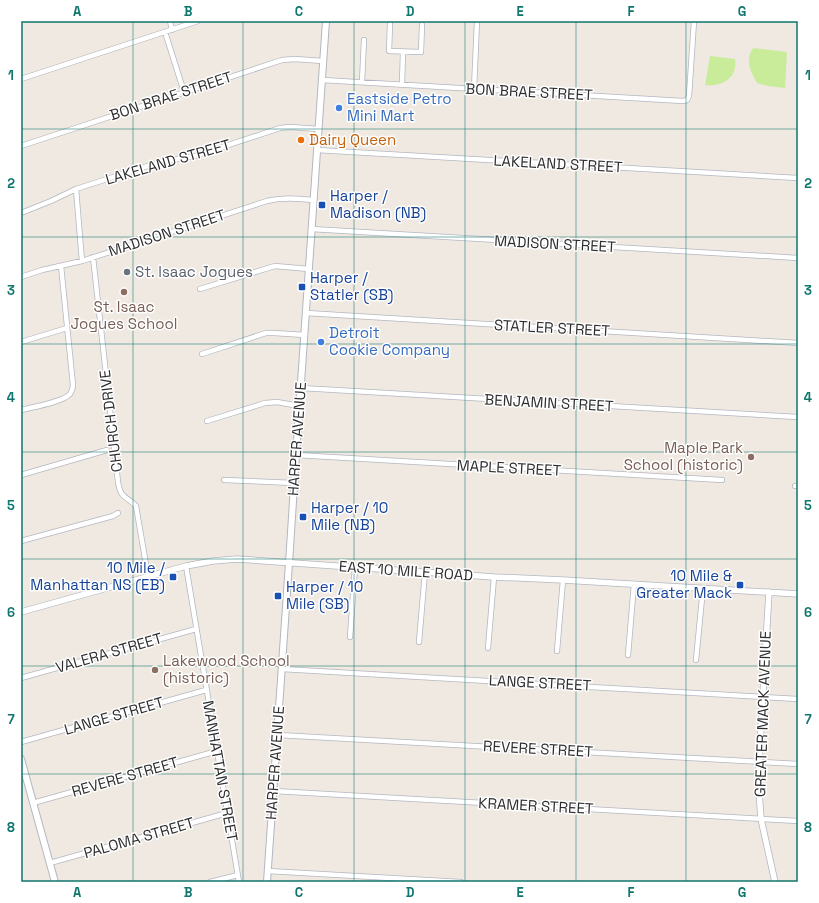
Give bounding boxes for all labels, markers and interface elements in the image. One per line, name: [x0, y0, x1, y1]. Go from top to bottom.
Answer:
text: A: [73, 3, 82, 20]
text: B: [184, 3, 193, 20]
text: C: [295, 3, 303, 20]
text: D: [406, 3, 415, 20]
text: E: [516, 3, 524, 20]
text: F: [628, 3, 635, 20]
text: G: [738, 3, 746, 20]
text: 1: [8, 67, 14, 84]
street label: BON BRAE STREET: [107, 67, 235, 124]
text: 1: [805, 67, 811, 84]
street label: BON BRAE STREET: [465, 79, 593, 104]
place label: Eastside Petro Mini Mart: [347, 89, 452, 125]
marker: Eastside Petro Mini Mart: [334, 103, 344, 113]
place label: Dairy Queen: [309, 130, 396, 149]
street label: LAKELAND STREET: [103, 135, 233, 188]
marker: Dairy Queen: [296, 135, 306, 145]
street label: LAKELAND STREET: [493, 151, 623, 176]
text: 2: [7, 175, 15, 192]
text: 2: [804, 175, 812, 192]
place label: Harper / Madison (NB): [330, 186, 426, 223]
marker: Harper / Madison (NB): [317, 200, 327, 210]
street label: MADISON STREET: [106, 205, 228, 260]
street label: MADISON STREET: [494, 231, 617, 256]
place label: St. Isaac Jogues: [135, 262, 253, 281]
marker: St. Isaac Jogues: [122, 267, 132, 277]
place label: Harper / Statler (SB): [310, 268, 393, 305]
text: 3: [7, 282, 15, 299]
marker: Harper / Statler (SB): [297, 282, 307, 292]
text: 3: [804, 282, 812, 299]
marker: St. Isaac Jogues School: [119, 287, 129, 297]
place label: St. Isaac Jogues School: [71, 297, 177, 333]
street label: STATLER STREET: [493, 315, 611, 340]
place label: Detroit Cookie Company: [329, 323, 450, 359]
marker: Detroit Cookie Company: [316, 337, 326, 347]
street label: CHURCH DRIVE: [95, 369, 126, 473]
street label: HARPER AVENUE: [283, 381, 310, 497]
text: 4: [7, 389, 15, 406]
text: 4: [804, 389, 812, 406]
street label: BENJAMIN STREET: [484, 390, 614, 415]
place label: Maple Park School (historic): [624, 438, 743, 475]
marker: Maple Park School (historic): [746, 452, 756, 462]
street label: MAPLE STREET: [456, 455, 562, 480]
text: 5: [7, 497, 15, 514]
text: 5: [804, 497, 812, 514]
place label: Harper / 10 Mile (NB): [311, 498, 388, 535]
marker: Harper / 10 Mile (NB): [298, 512, 308, 522]
street label: EAST 10 MILE ROAD: [338, 556, 474, 585]
place label: 10 Mile / Manhattan NS (EB): [30, 558, 165, 595]
place label: 10 Mile & Greater Mack: [636, 566, 732, 602]
marker: 10 Mile / Manhattan NS (EB): [168, 572, 178, 582]
place label: Harper / 10 Mile (SB): [286, 577, 363, 614]
marker: 10 Mile & Greater Mack: [735, 580, 745, 590]
marker: Harper / 10 Mile (SB): [273, 591, 283, 601]
text: 6: [7, 604, 15, 621]
text: 6: [804, 604, 812, 621]
street label: VALERA STREET: [53, 628, 164, 677]
street label: GREATER MACK AVENUE: [750, 631, 775, 797]
place label: Lakewood School (historic): [163, 651, 290, 688]
marker: Lakewood School (historic): [150, 665, 160, 675]
street label: LANGE STREET: [488, 670, 592, 695]
street label: LANGE STREET: [62, 692, 166, 739]
street label: MANHATTAN STREET: [199, 699, 242, 843]
street label: HARPER AVENUE: [261, 705, 288, 821]
text: 7: [7, 711, 15, 728]
text: 7: [804, 711, 812, 728]
street label: REVERE STREET: [483, 736, 594, 761]
street label: REVERE STREET: [69, 752, 181, 801]
street label: KRAMER STREET: [478, 793, 594, 818]
street label: PALOMA STREET: [81, 813, 197, 862]
text: 8: [7, 819, 15, 836]
text: 8: [804, 819, 812, 836]
text: A: [73, 884, 82, 901]
text: B: [184, 884, 193, 901]
text: C: [295, 884, 303, 901]
text: D: [406, 884, 415, 901]
text: E: [516, 884, 524, 901]
text: F: [628, 884, 635, 901]
text: G: [738, 884, 746, 901]

